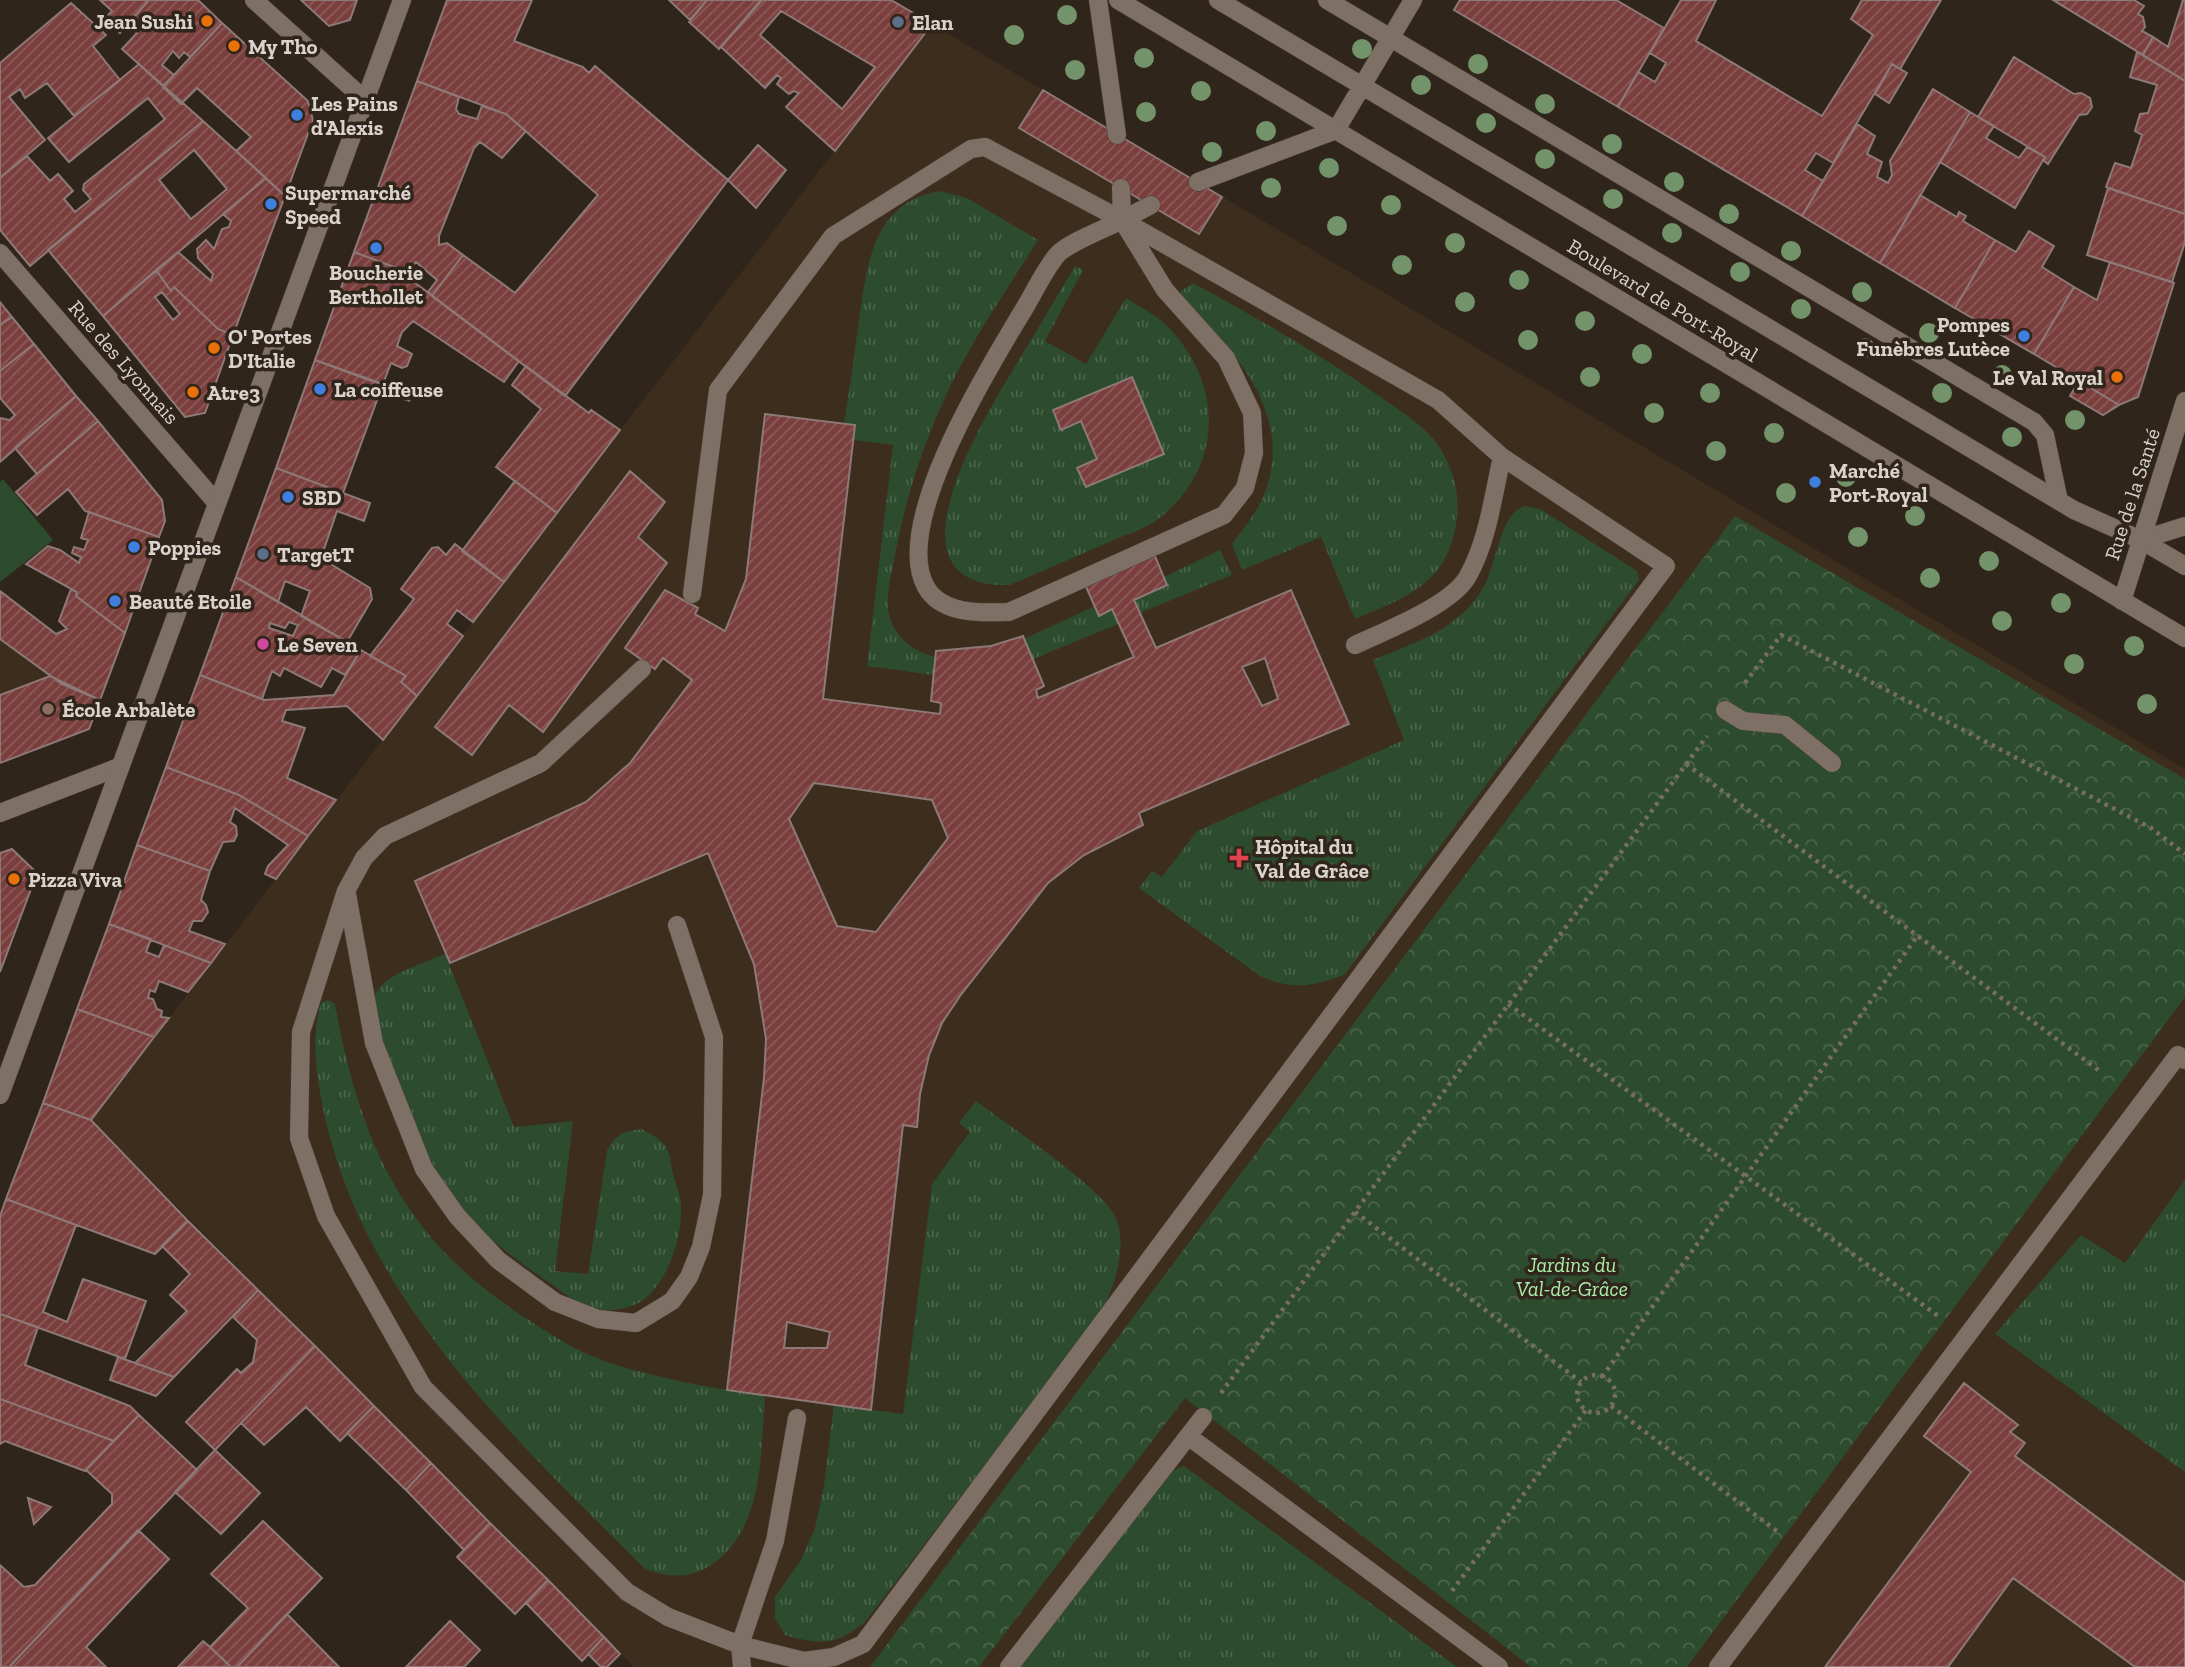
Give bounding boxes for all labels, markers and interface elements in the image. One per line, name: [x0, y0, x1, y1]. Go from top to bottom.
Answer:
place label: Jean Sushi: [94, 9, 193, 34]
place label: Elan: [912, 10, 954, 35]
marker: Jean Sushi: [199, 13, 215, 29]
marker: Elan: [890, 14, 906, 30]
place label: My Tho: [248, 34, 318, 59]
marker: My Tho: [226, 38, 242, 54]
place label: Les Pains d'Alexis: [311, 91, 398, 140]
marker: Les Pains d'Alexis: [289, 107, 305, 123]
place label: Supermarché Speed: [285, 180, 411, 229]
marker: Supermarché Speed: [263, 196, 279, 212]
street label: Boulevard de Port-Royal: [1563, 233, 1763, 367]
marker: Boucherie Berthollet: [368, 240, 384, 256]
place label: Boucherie Berthollet: [329, 260, 424, 309]
street label: Rue des Lyonnais: [63, 295, 185, 429]
place label: Pompes Funèbres Lutèce: [1856, 312, 2010, 361]
place label: O' Portes D'Italie: [228, 324, 312, 373]
marker: Pompes Funèbres Lutèce: [2016, 328, 2032, 344]
marker: O' Portes D'Italie: [206, 340, 222, 356]
place label: Le Val Royal: [1993, 365, 2103, 390]
marker: Le Val Royal: [2109, 369, 2125, 385]
place label: La coiffeuse: [334, 377, 443, 402]
place label: Atre3: [207, 380, 260, 405]
marker: La coiffeuse: [312, 381, 328, 397]
marker: Atre3: [185, 384, 201, 400]
street label: Rue de la Santé: [2099, 425, 2165, 563]
place label: Marché Port-Royal: [1829, 458, 1928, 507]
marker: Marché Port-Royal: [1807, 474, 1823, 490]
place label: SBD: [302, 485, 342, 510]
marker: SBD: [280, 489, 296, 505]
place label: Poppies: [148, 535, 222, 560]
marker: Poppies: [126, 539, 142, 555]
place label: TargetT: [277, 542, 355, 567]
marker: TargetT: [255, 546, 271, 562]
place label: Beauté Etoile: [129, 589, 252, 614]
marker: Beauté Etoile: [107, 593, 123, 609]
place label: Le Seven: [277, 632, 358, 657]
marker: Le Seven: [255, 636, 271, 652]
place label: École Arbalète: [62, 697, 195, 722]
marker: École Arbalète: [40, 701, 56, 717]
place label: Hôpital du Val de Grâce: [1255, 834, 1369, 883]
marker: Hôpital du Val de Grâce: [1229, 848, 1249, 868]
place label: Pizza Viva: [28, 867, 123, 892]
marker: Pizza Viva: [6, 871, 22, 887]
park label: Jardins du Val-de-Grâce: [1516, 1252, 1628, 1301]

